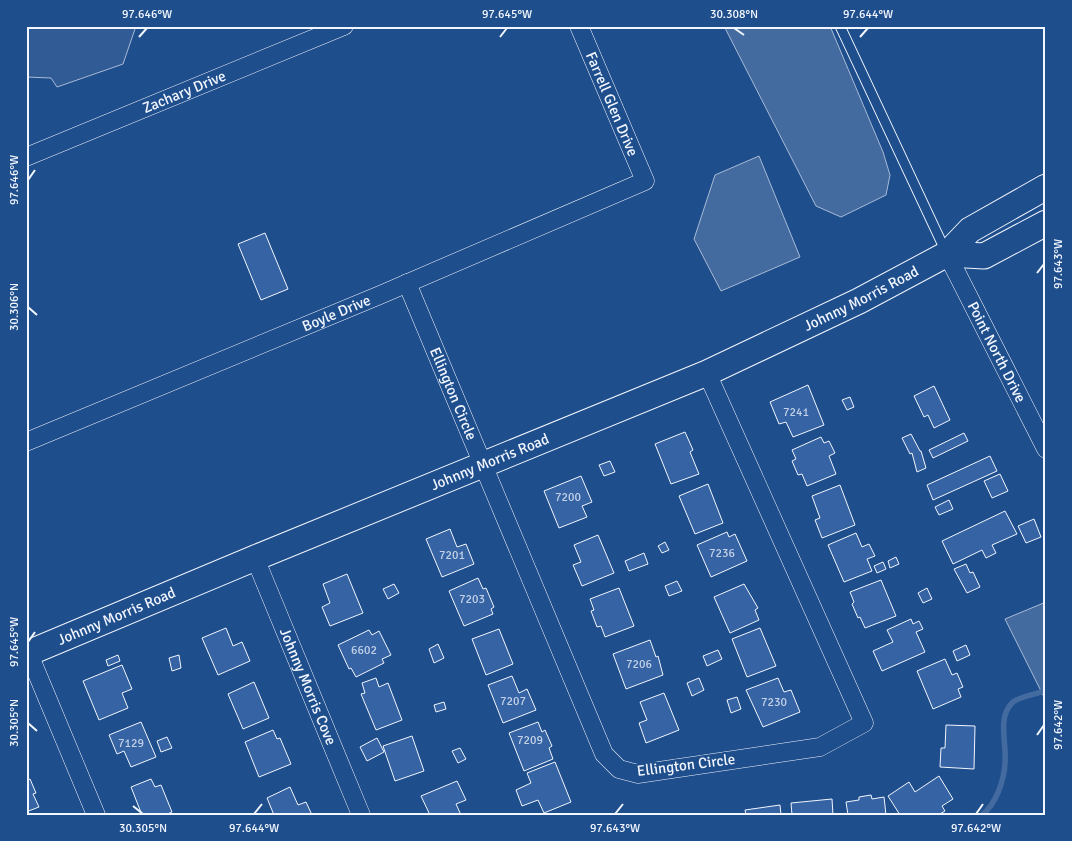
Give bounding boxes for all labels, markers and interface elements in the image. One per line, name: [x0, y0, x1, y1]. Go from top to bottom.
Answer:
text: 97.646°W: [122, 7, 172, 22]
text: 97.645°W: [482, 7, 532, 22]
text: 30.308°N: [710, 7, 758, 22]
text: 97.644°W: [843, 7, 893, 22]
street label: Farrell Glen Drive: [582, 49, 642, 159]
street label: Zachary Drive: [140, 67, 228, 117]
text: 97.646°W: [7, 155, 22, 205]
text: 97.643°W: [1051, 239, 1066, 289]
street label: Johnny Morris Road: [801, 262, 922, 335]
text: 30.306°N: [7, 283, 22, 331]
street label: Boyle Drive: [299, 291, 373, 335]
street label: Point North Drive: [964, 299, 1030, 406]
street label: Ellington Circle: [426, 345, 481, 443]
house number: 7241: [783, 405, 809, 420]
street label: Johnny Morris Road: [428, 430, 552, 494]
house number: 7200: [555, 490, 581, 505]
house number: 7236: [709, 546, 735, 561]
house number: 7201: [439, 548, 465, 563]
street label: Johnny Morris Road: [55, 583, 178, 649]
house number: 7203: [459, 592, 485, 607]
text: 97.645°W: [7, 617, 22, 667]
street label: Johnny Morris Cove: [276, 625, 340, 748]
house number: 6602: [351, 643, 377, 658]
house number: 7206: [626, 657, 652, 672]
house number: 7207: [500, 694, 526, 709]
house number: 7230: [761, 695, 787, 710]
text: 30.305°N: [7, 699, 22, 747]
text: 97.642°W: [1051, 700, 1066, 750]
house number: 7209: [517, 733, 543, 748]
house number: 7129: [118, 736, 144, 751]
street label: Ellington Circle: [636, 750, 736, 780]
text: 30.305°N: [119, 821, 167, 836]
text: 97.644°W: [229, 821, 279, 836]
text: 97.643°W: [590, 821, 640, 836]
text: 97.642°W: [951, 821, 1001, 836]

